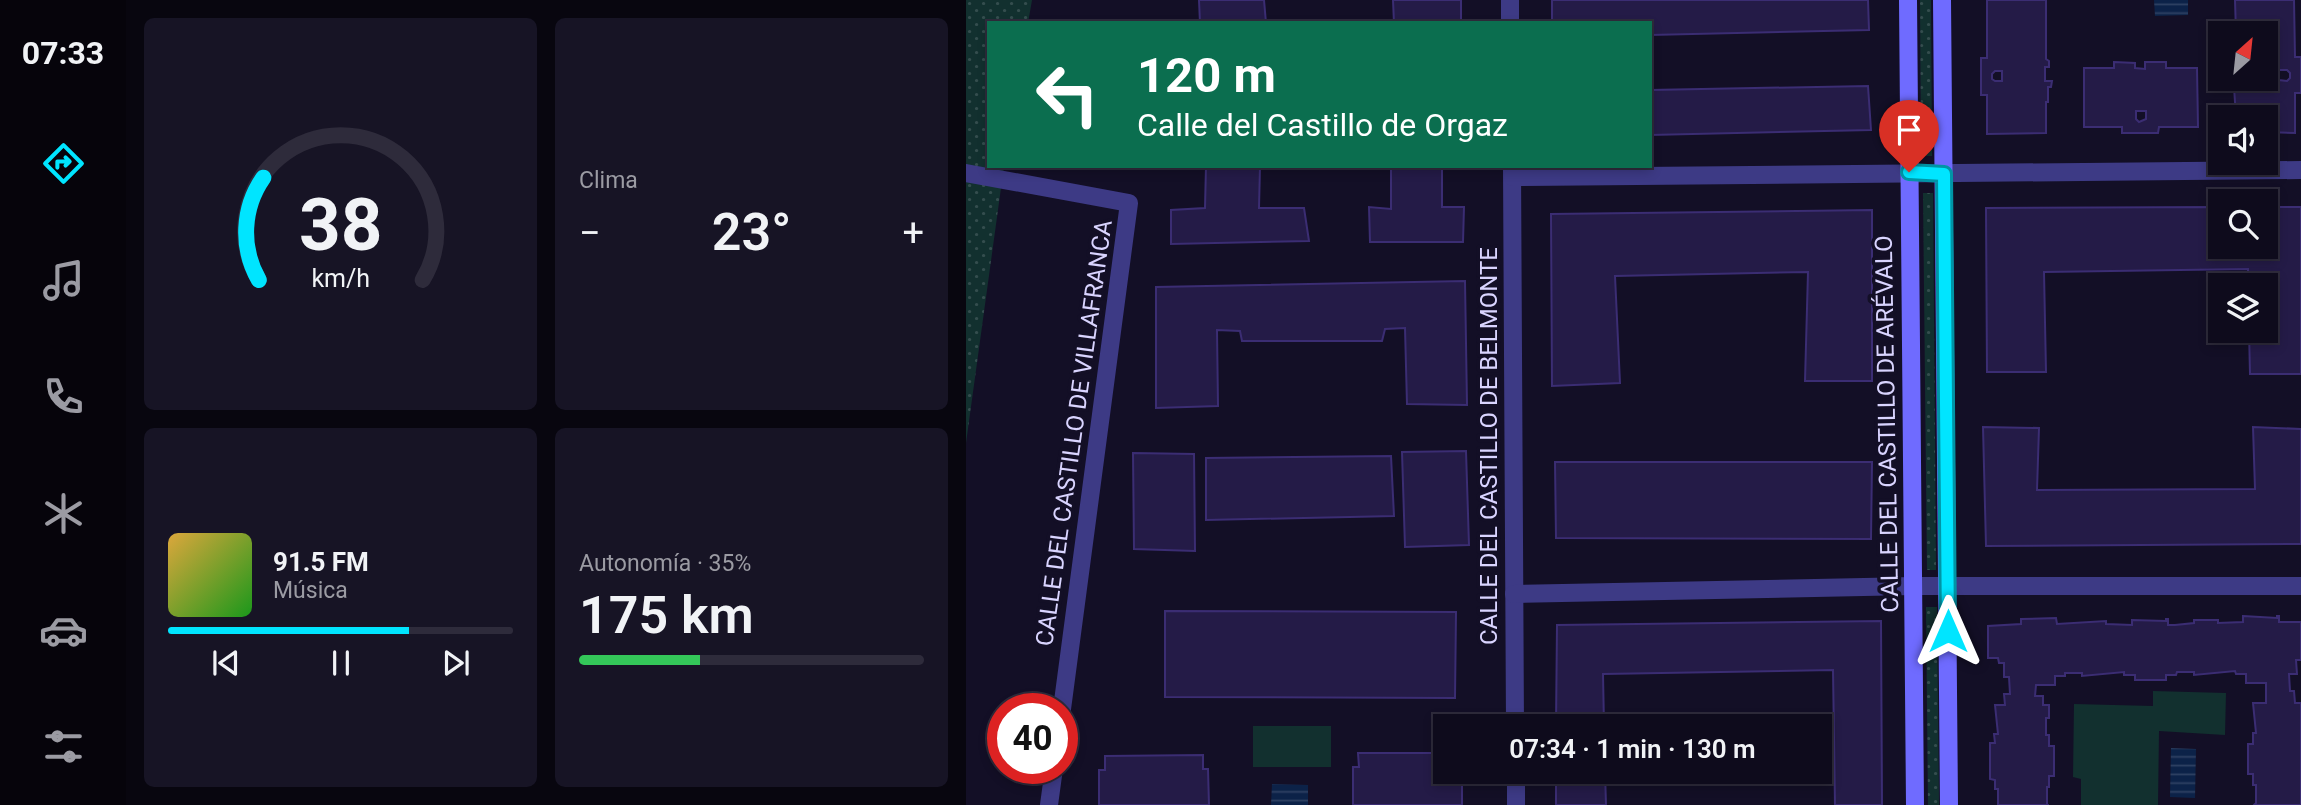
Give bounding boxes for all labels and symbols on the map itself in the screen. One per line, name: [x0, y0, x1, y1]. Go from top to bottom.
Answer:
north arrow: [2208, 21, 2278, 91]
pin: [1879, 100, 1939, 172]
street label: CALLE DEL CASTILLO DE VILLAFRANCA: [1030, 218, 1118, 648]
street label: CALLE DEL CASTILLO DE ARÉVALO: [1870, 235, 1904, 613]
street label: CALLE DEL CASTILLO DE BELMONTE: [1475, 247, 1503, 645]
position arrow: [1911, 594, 1985, 668]
speed limit sign: 40: [987, 693, 1078, 784]

